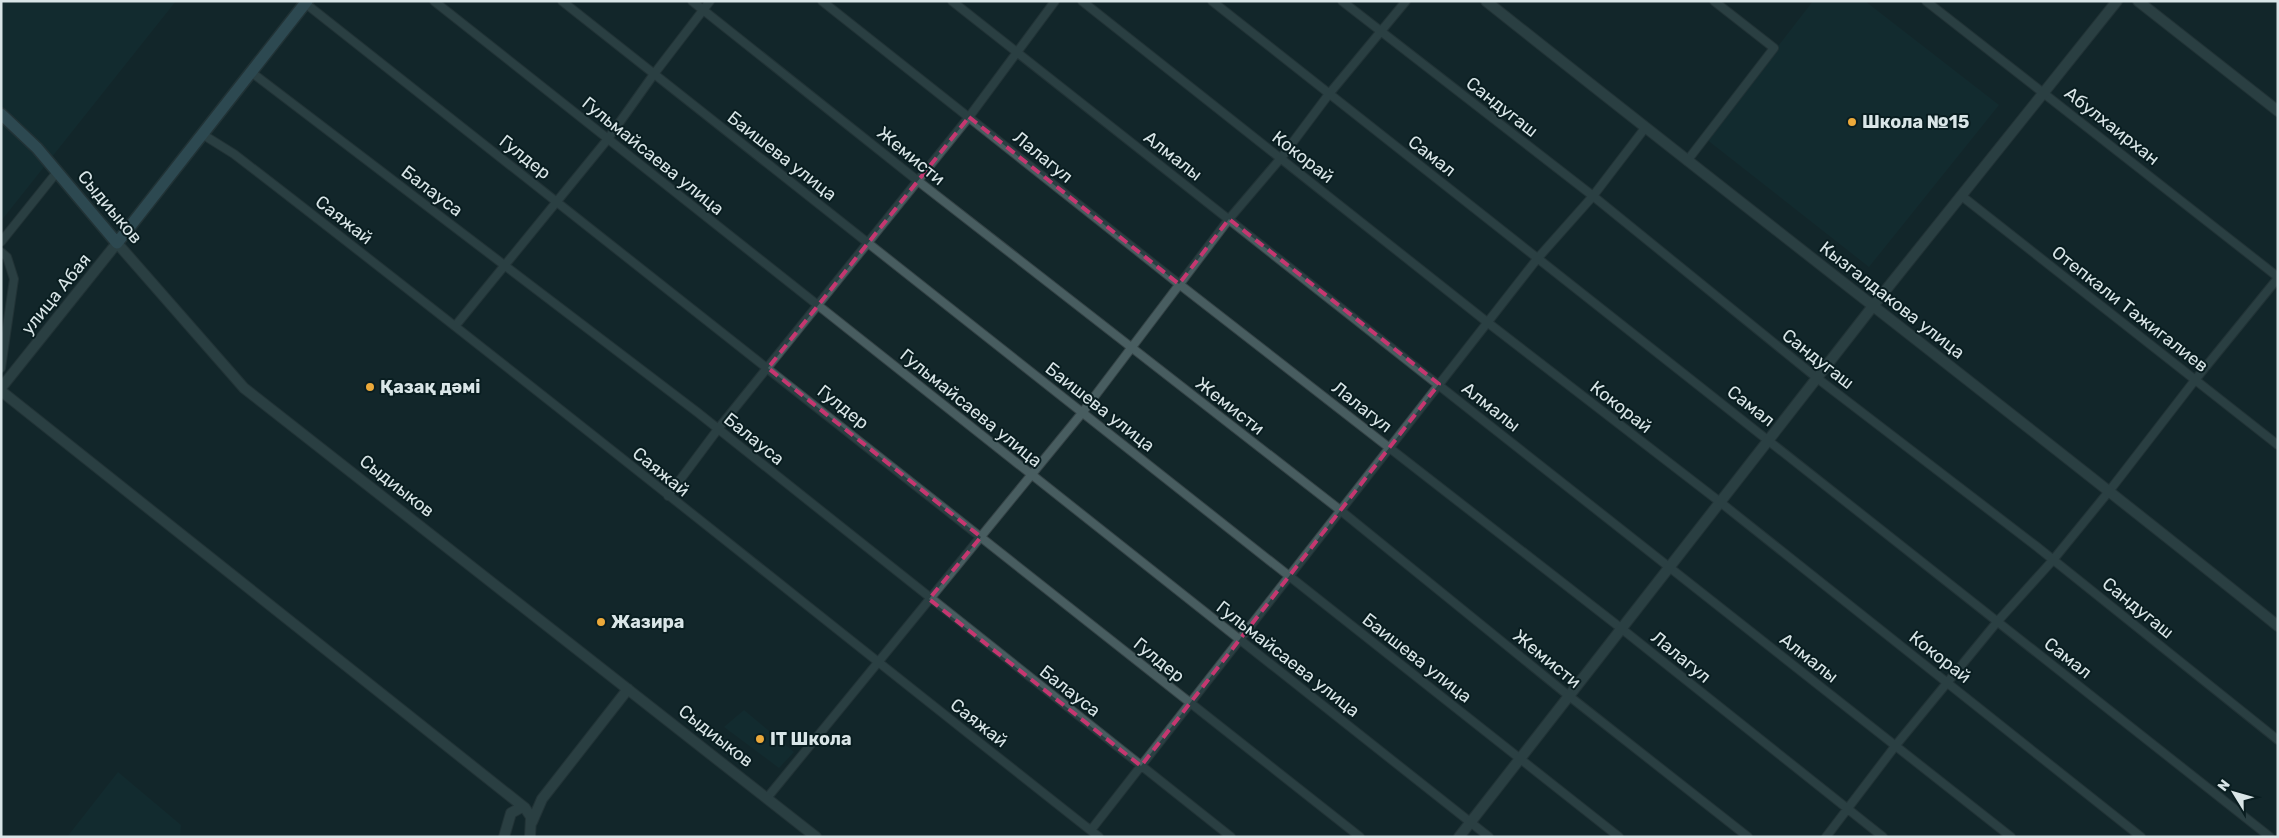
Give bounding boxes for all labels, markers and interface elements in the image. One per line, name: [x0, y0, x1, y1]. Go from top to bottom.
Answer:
street label: Сандугаш: [1462, 72, 1542, 142]
street label: Абулхаирхан: [2060, 82, 2164, 170]
street label: Гульмайсаева улица: [578, 92, 728, 220]
street label: Баишева улица: [723, 106, 841, 206]
place label: Школа №15: [1862, 111, 1969, 133]
marker: Школа №15: [1846, 116, 1858, 128]
street label: Жемисти: [872, 122, 950, 190]
street label: Лалагул: [1009, 126, 1077, 188]
street label: Алмалы: [1139, 126, 1207, 186]
street label: Кокорай: [1268, 126, 1338, 188]
street label: Гулдер: [495, 130, 555, 184]
street label: Самал: [1404, 131, 1460, 181]
street label: Балауса: [397, 161, 467, 221]
street label: Сыдиыков: [73, 166, 147, 248]
street label: Саяжай: [311, 191, 377, 249]
street label: Кызгалдакова улица: [1815, 237, 1969, 363]
street label: Отепкали Тажигалиев: [2047, 241, 2213, 377]
street label: улица Абая: [16, 249, 96, 339]
street label: Сандугаш: [1778, 324, 1858, 394]
street label: Гульмайсаева улица: [896, 344, 1046, 472]
street label: Баишева улица: [1041, 357, 1159, 457]
street label: Жемисти: [1191, 372, 1269, 440]
place label: Қазақ дәмі: [380, 376, 480, 398]
street label: Кокорай: [1586, 376, 1656, 438]
street label: Лалагул: [1327, 377, 1397, 437]
street label: Алмалы: [1457, 377, 1525, 437]
street label: Гулдер: [813, 380, 873, 434]
marker: Қазақ дәмі: [364, 381, 376, 393]
street label: Самал: [1723, 381, 1779, 431]
street label: Балауса: [719, 408, 789, 470]
street label: Саяжай: [628, 442, 694, 502]
street label: Сыдиыков: [355, 450, 439, 522]
street label: Сандугаш: [2098, 573, 2178, 643]
street label: Гульмайсаева улица: [1212, 596, 1364, 722]
street label: Баишева улица: [1358, 608, 1476, 708]
place label: Жазира: [611, 611, 684, 633]
marker: Жазира: [595, 616, 607, 628]
street label: Жемисти: [1508, 625, 1586, 693]
street label: Лалагул: [1647, 626, 1715, 688]
street label: Кокорай: [1905, 626, 1975, 688]
street label: Алмалы: [1775, 628, 1843, 688]
street label: Гулдер: [1129, 633, 1189, 687]
street label: Самал: [2040, 633, 2096, 683]
street label: Балауса: [1035, 660, 1105, 722]
street label: Саяжай: [946, 694, 1012, 752]
street label: Сыдиыков: [674, 700, 758, 772]
place label: IT Школа: [770, 728, 852, 750]
marker: IT Школа: [754, 733, 766, 745]
north arrow: [2209, 768, 2259, 818]
text: N: [2214, 776, 2234, 795]

